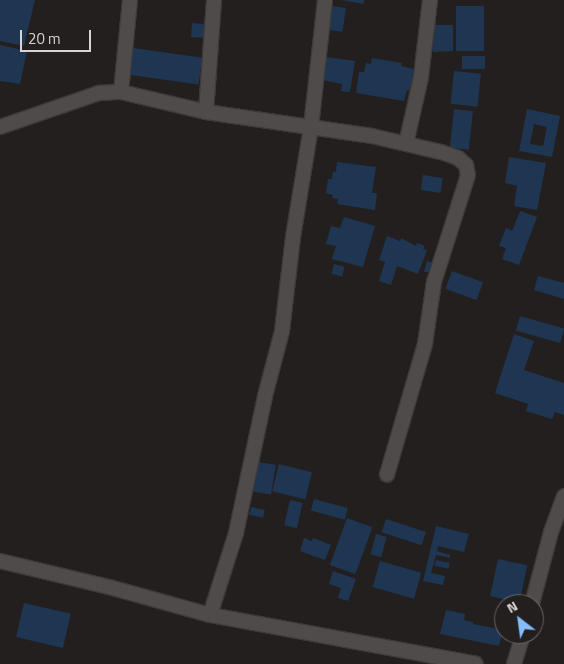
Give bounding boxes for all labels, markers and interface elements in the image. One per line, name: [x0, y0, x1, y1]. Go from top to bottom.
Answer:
scale bar: [22, 20, 94, 52]
text: 20 m: [28, 27, 61, 50]
north arrow: [494, 594, 544, 644]
text: N: [502, 595, 521, 618]

